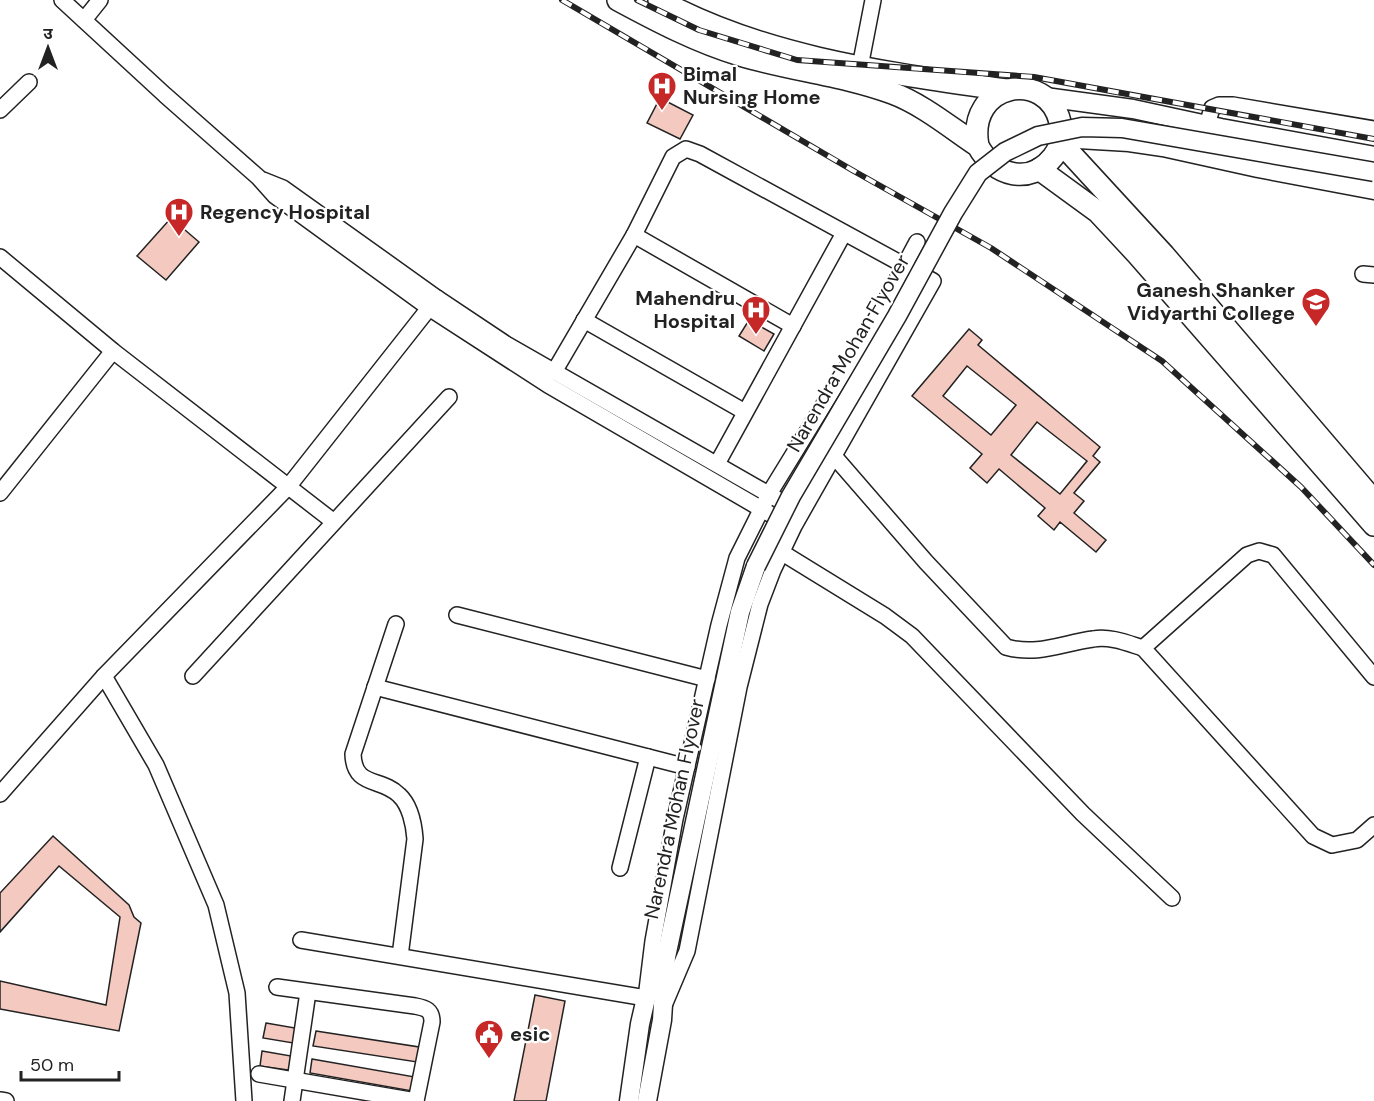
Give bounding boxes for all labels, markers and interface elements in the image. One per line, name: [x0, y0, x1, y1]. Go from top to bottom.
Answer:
north arrow: [18, 18, 78, 78]
text: उ: [43, 23, 53, 44]
place label: Bimal Nursing Home: [683, 61, 821, 110]
hospital icon: Bimal Nursing Home: [646, 70, 678, 112]
hospital icon: Regency Hospital: [163, 196, 195, 238]
place label: Regency Hospital: [200, 199, 370, 225]
street label: Narendra Mohan Flyover: [781, 249, 915, 457]
place label: Ganesh Shanker Vidyarthi College: [1127, 277, 1295, 326]
place label: Mahendru Hospital: [635, 285, 735, 334]
school or university icon: Ganesh Shanker Vidyarthi College: [1300, 286, 1332, 328]
hospital icon: Mahendru Hospital: [740, 294, 772, 336]
street label: Narendra Mohan Flyover: [638, 697, 710, 921]
public building icon: esic: [473, 1018, 505, 1060]
place label: esic: [510, 1021, 550, 1047]
scale bar: [21, 1044, 118, 1082]
text: 50 m: [30, 1053, 74, 1077]

